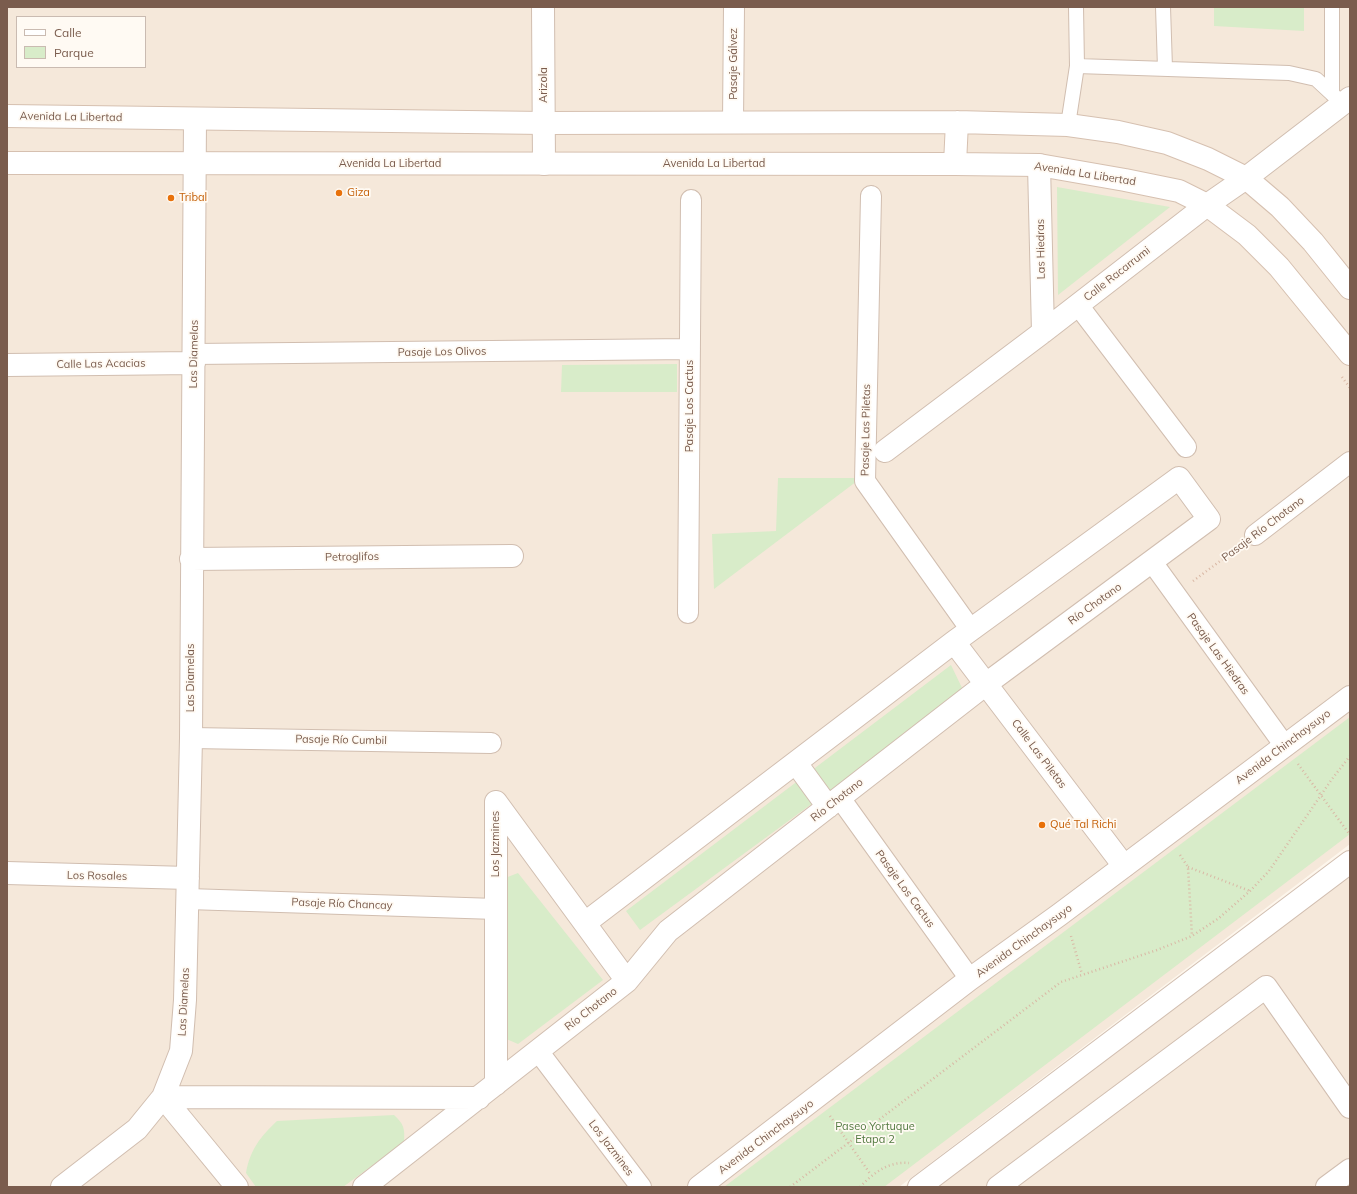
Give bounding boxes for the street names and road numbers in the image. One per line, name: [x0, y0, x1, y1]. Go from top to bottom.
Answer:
street label: Pasaje Gálvez: [727, 28, 741, 100]
street label: Arizola: [537, 67, 551, 103]
street label: Avenida La Libertad: [20, 110, 122, 124]
street label: Avenida La Libertad: [339, 157, 441, 171]
street label: Avenida La Libertad: [663, 157, 765, 171]
street label: Avenida La Libertad: [1033, 159, 1137, 189]
street label: Las Hiedras: [1034, 219, 1048, 279]
street label: Calle Racarrumi: [1081, 244, 1153, 304]
street label: Las Diamelas: [187, 320, 201, 388]
street label: Pasaje Los Olivos: [397, 345, 487, 359]
street label: Calle Las Acacias: [56, 357, 146, 371]
street label: Pasaje Los Cactus: [683, 360, 697, 452]
street label: Pasaje Las Piletas: [859, 384, 873, 476]
street label: Pasaje Río Chotano: [1219, 494, 1307, 564]
street label: Petroglifos: [325, 550, 379, 564]
street label: Río Chotano: [1066, 580, 1124, 628]
street label: Pasaje Las Hiedras: [1184, 611, 1252, 697]
street label: Las Diamelas: [184, 644, 198, 712]
street label: Avenida Chinchaysuyo: [1233, 707, 1333, 787]
street label: Calle Las Piletas: [1009, 717, 1069, 791]
street label: Pasaje Río Cumbil: [295, 733, 387, 747]
street label: Río Chotano: [808, 775, 866, 825]
street label: Los Jazmines: [489, 811, 503, 877]
street label: Pasaje Los Cactus: [872, 848, 938, 930]
street label: Los Rosales: [67, 869, 127, 883]
street label: Pasaje Río Chancay: [291, 896, 393, 912]
street label: Avenida Chinchaysuyo: [973, 902, 1075, 980]
street label: Las Diamelas: [176, 967, 192, 1037]
street label: Río Chotano: [562, 984, 620, 1034]
street label: Avenida Chinchaysuyo: [716, 1097, 816, 1177]
street label: Los Jazmines: [586, 1117, 636, 1179]

